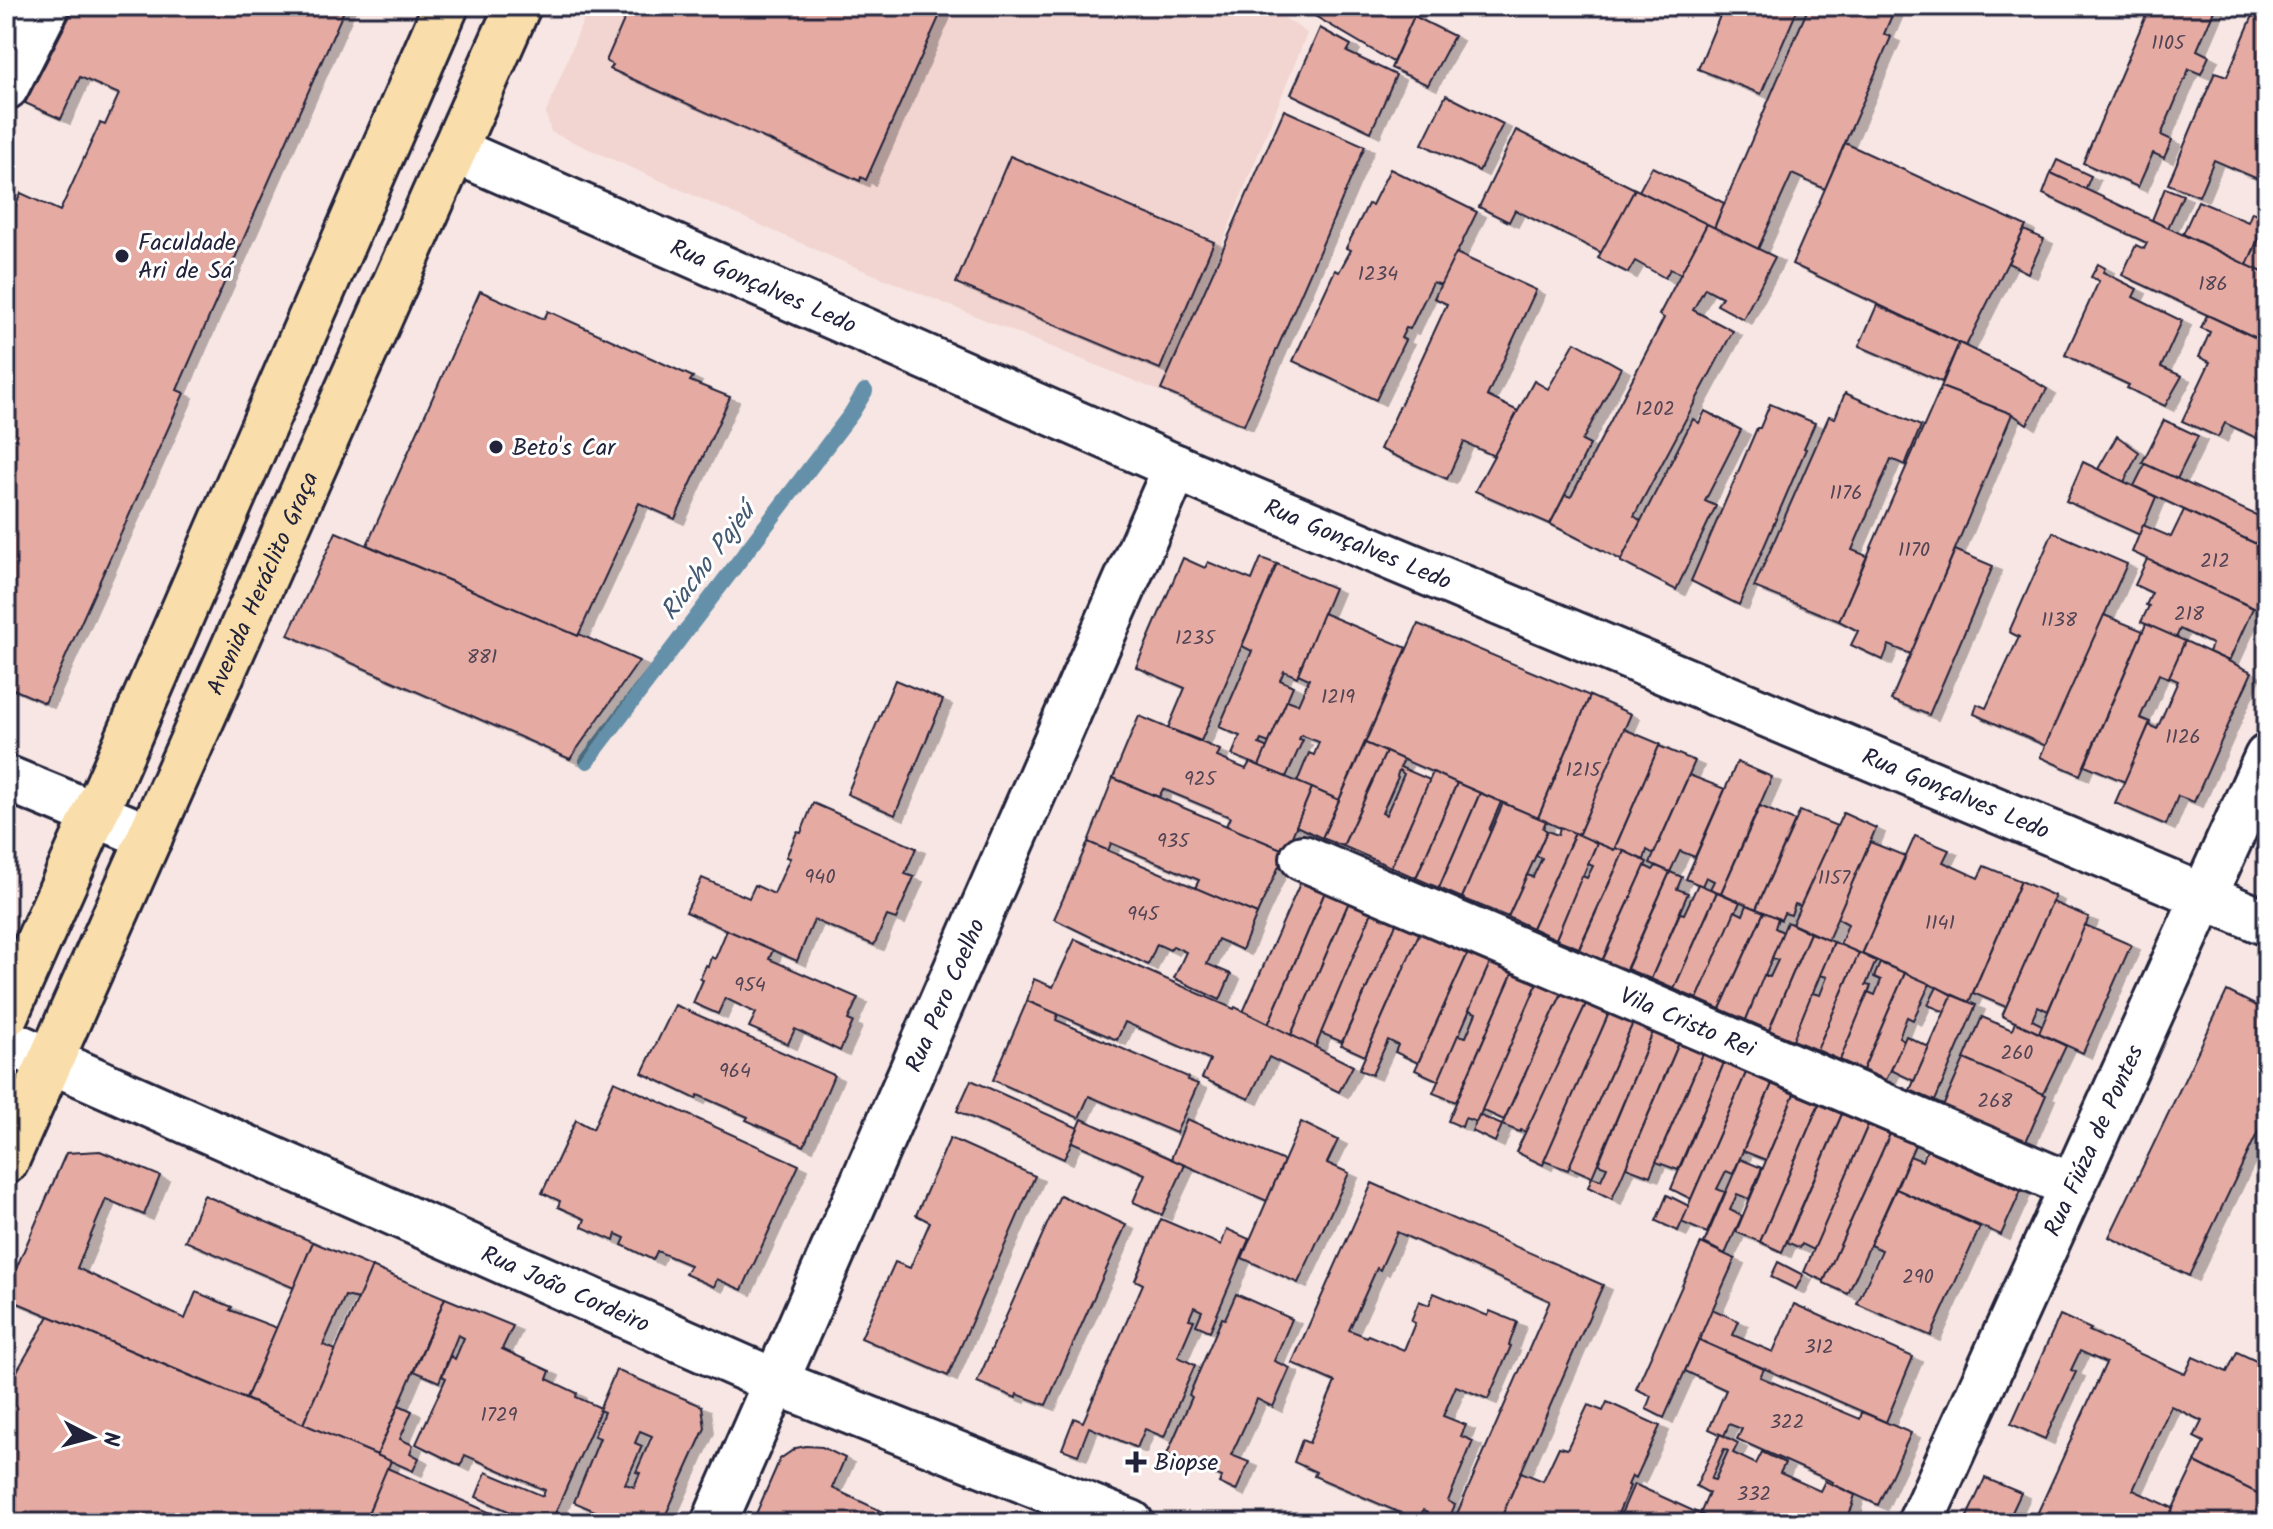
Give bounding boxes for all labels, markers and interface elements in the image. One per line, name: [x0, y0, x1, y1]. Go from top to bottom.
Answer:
house number: 1105: [2151, 28, 2186, 60]
place label: Faculdade Ari de Sá: [138, 224, 236, 291]
street label: Rua Gonçalves Ledo: [663, 229, 862, 346]
marker: Faculdade Ari de Sá: [113, 247, 131, 265]
house number: 1234: [1358, 259, 1398, 291]
house number: 186: [2198, 269, 2228, 301]
house number: 1202: [1635, 394, 1675, 426]
place label: Beto's Car: [512, 429, 617, 468]
marker: Beto's Car: [487, 438, 505, 456]
street label: Avenida Heráclito Graça: [197, 466, 330, 702]
house number: 1176: [1830, 478, 1862, 510]
street label: Rua Gonçalves Ledo: [1257, 489, 1457, 602]
water label: Riacho Pajeú: [650, 490, 770, 630]
house number: 1170: [1898, 535, 1930, 567]
house number: 212: [2200, 546, 2230, 578]
house number: 218: [2174, 599, 2205, 631]
house number: 1138: [2041, 605, 2078, 637]
house number: 1235: [1175, 623, 1216, 655]
house number: 881: [467, 642, 497, 674]
house number: 1219: [1321, 682, 1355, 714]
house number: 1126: [2165, 722, 2201, 754]
street label: Rua Gonçalves Ledo: [1855, 738, 2055, 851]
house number: 1215: [1566, 755, 1602, 787]
house number: 925: [1184, 764, 1217, 796]
house number: 935: [1157, 826, 1190, 858]
house number: 940: [805, 862, 835, 894]
house number: 1157: [1818, 863, 1851, 895]
house number: 945: [1127, 899, 1160, 931]
house number: 1141: [1925, 908, 1955, 940]
street label: Rua Pero Coelho: [895, 913, 997, 1079]
house number: 954: [734, 970, 766, 1002]
street label: Vila Cristo Rei: [1613, 977, 1762, 1070]
house number: 260: [2001, 1038, 2033, 1070]
street label: Rua Fiúza de Pontes: [2034, 1039, 2155, 1243]
house number: 964: [719, 1056, 751, 1088]
house number: 268: [1978, 1086, 2013, 1118]
street label: Rua João Cordeiro: [474, 1236, 656, 1345]
house number: 290: [1902, 1262, 1934, 1294]
house number: 312: [1804, 1332, 1834, 1364]
north arrow: [52, 1397, 132, 1477]
house number: 1729: [481, 1400, 518, 1432]
house number: 322: [1770, 1407, 1804, 1439]
text: N: [91, 1430, 128, 1448]
place label: Biopse: [1154, 1444, 1219, 1483]
marker: Biopse: [1125, 1451, 1147, 1473]
house number: 332: [1737, 1479, 1771, 1511]

